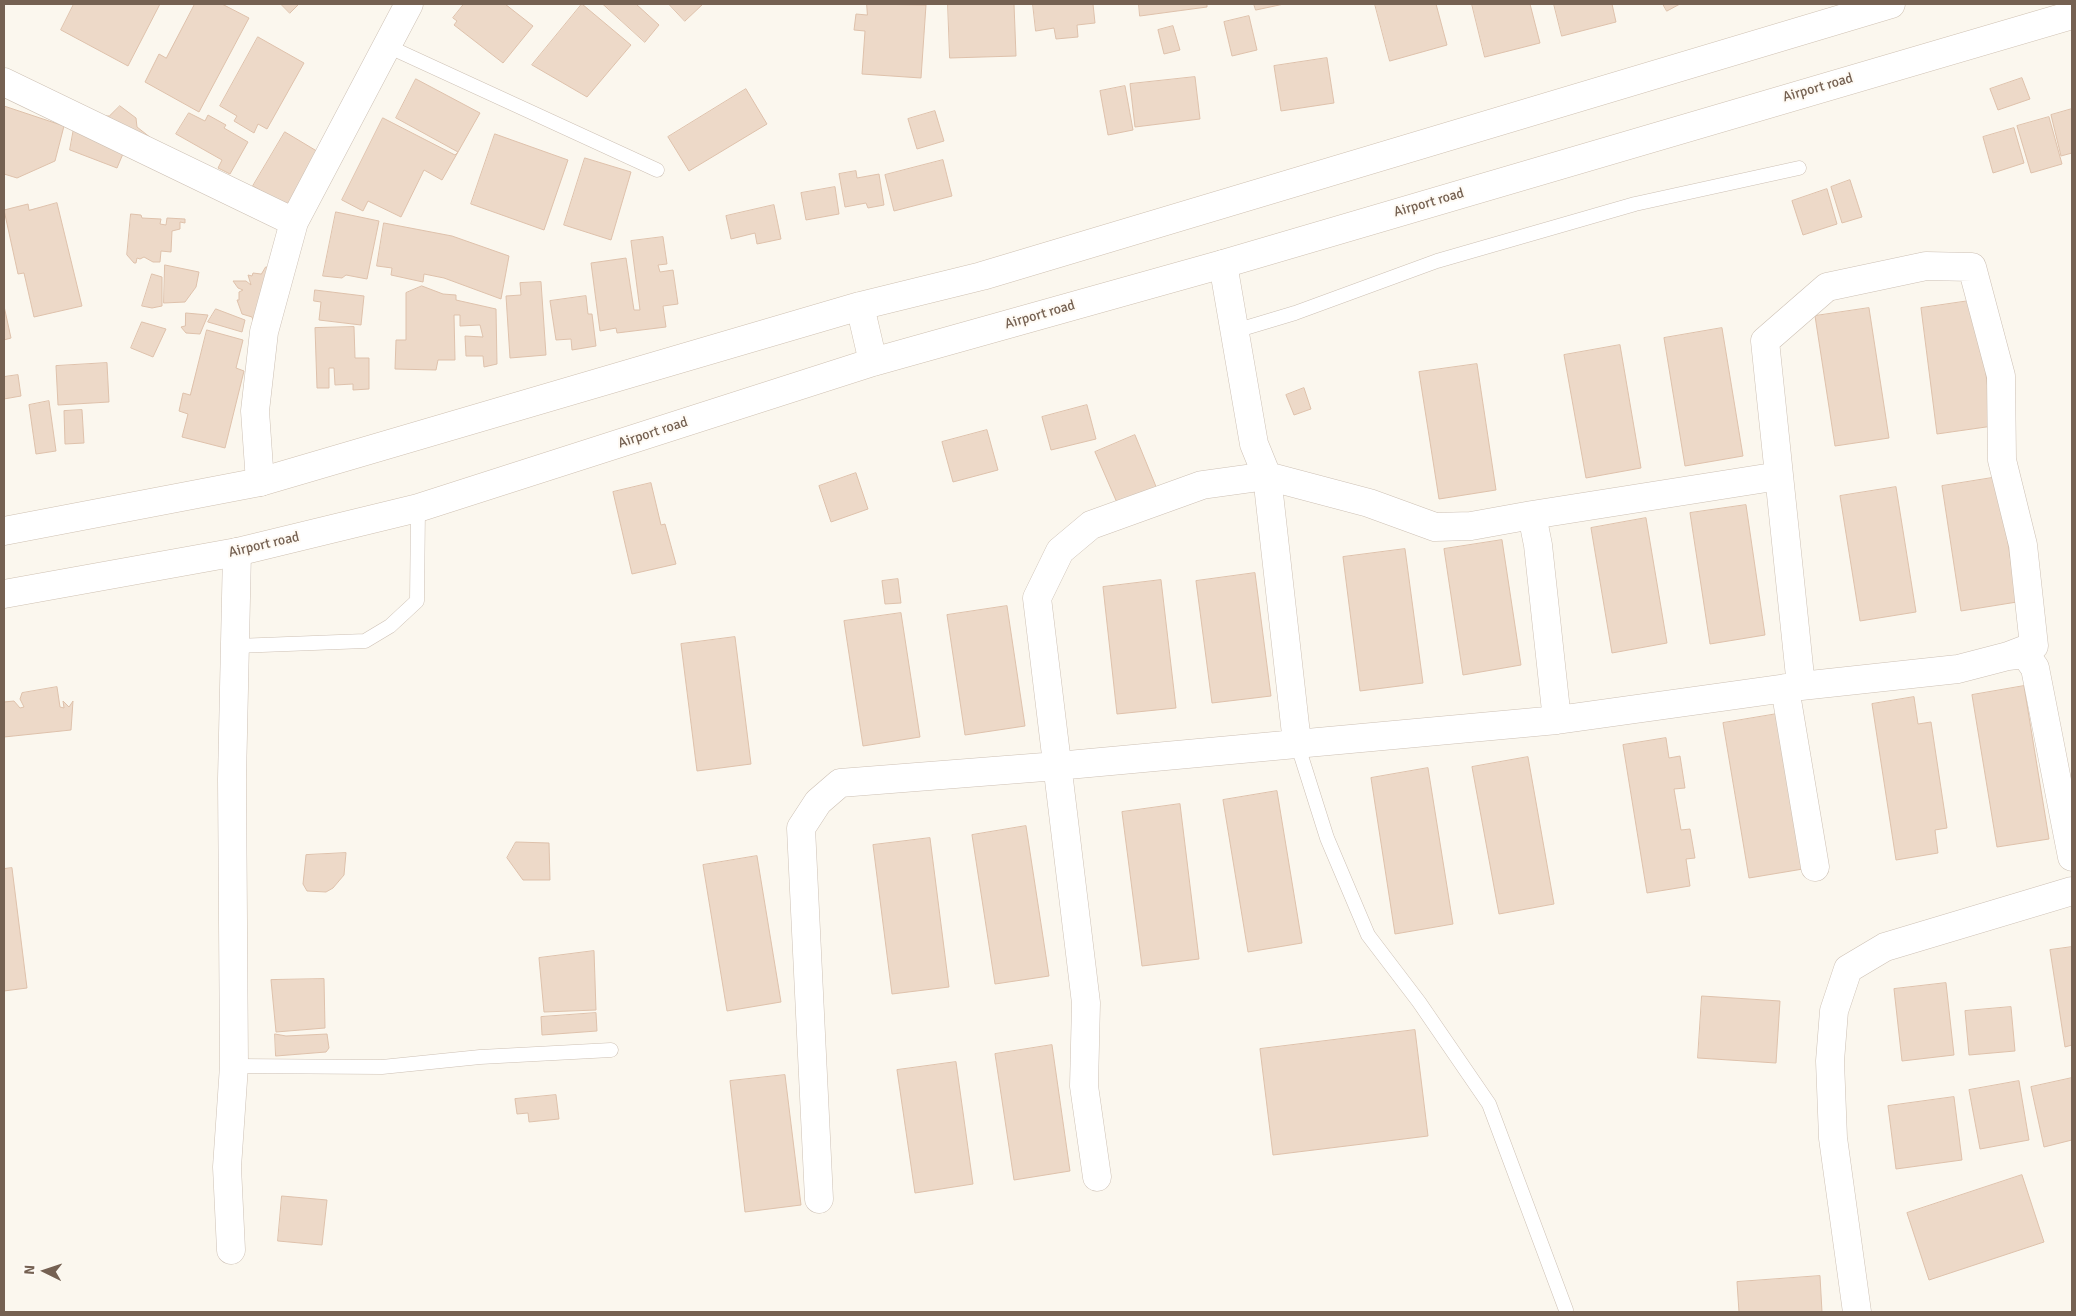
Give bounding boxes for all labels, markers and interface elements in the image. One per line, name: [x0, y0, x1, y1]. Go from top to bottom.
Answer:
street label: Airport road: [1781, 70, 1855, 106]
street label: Airport road: [1392, 185, 1466, 221]
street label: Airport road: [1003, 297, 1077, 333]
street label: Airport road: [616, 414, 690, 452]
street label: Airport road: [227, 529, 301, 561]
north arrow: [20, 1246, 70, 1296]
text: N: [21, 1264, 38, 1275]

